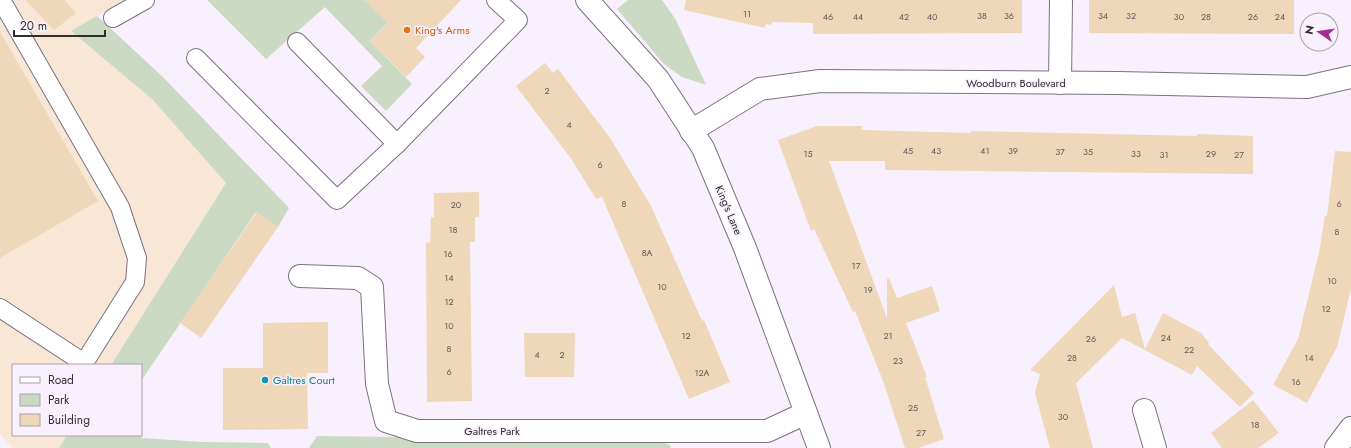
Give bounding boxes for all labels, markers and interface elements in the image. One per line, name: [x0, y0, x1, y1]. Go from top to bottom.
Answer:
house number: 11: [743, 7, 751, 20]
house number: 38: [977, 9, 987, 22]
house number: 36: [1004, 9, 1014, 22]
house number: 34: [1098, 9, 1108, 22]
house number: 32: [1126, 9, 1136, 22]
house number: 46: [823, 10, 833, 23]
house number: 44: [853, 10, 863, 23]
house number: 42: [899, 10, 909, 23]
house number: 40: [927, 10, 938, 23]
house number: 30: [1174, 10, 1185, 23]
house number: 28: [1201, 10, 1211, 23]
house number: 26: [1248, 10, 1258, 23]
house number: 24: [1275, 10, 1285, 23]
scale bar: [14, 12, 105, 38]
north arrow: [1299, 12, 1339, 52]
text: 20 m: [20, 17, 47, 35]
place label: King's Arms: [415, 22, 470, 38]
text: N: [1300, 24, 1318, 36]
marker: King's Arms: [402, 25, 412, 35]
street label: Woodburn Boulevard: [966, 75, 1066, 91]
house number: 2: [544, 84, 550, 97]
house number: 4: [566, 118, 572, 131]
house number: 45: [903, 144, 913, 157]
house number: 43: [931, 144, 941, 157]
house number: 41: [980, 144, 990, 157]
house number: 39: [1008, 144, 1018, 157]
house number: 37: [1055, 145, 1065, 158]
house number: 35: [1083, 145, 1093, 158]
house number: 15: [803, 147, 813, 160]
house number: 33: [1131, 147, 1141, 160]
house number: 29: [1206, 147, 1216, 160]
house number: 31: [1160, 148, 1168, 161]
house number: 27: [1234, 148, 1244, 161]
house number: 6: [597, 158, 603, 171]
street label: King's Lane: [711, 183, 747, 237]
house number: 8: [622, 197, 627, 210]
house number: 6: [1336, 197, 1342, 210]
house number: 20: [451, 198, 462, 211]
house number: 18: [449, 223, 458, 236]
house number: 8: [1335, 225, 1340, 238]
house number: 8A: [642, 246, 652, 259]
house number: 16: [443, 247, 453, 260]
house number: 17: [852, 259, 861, 272]
house number: 14: [444, 271, 454, 284]
house number: 10: [1327, 274, 1337, 287]
house number: 10: [657, 280, 667, 293]
house number: 19: [863, 283, 873, 296]
house number: 12: [444, 295, 454, 308]
house number: 12: [1321, 302, 1331, 315]
house number: 10: [444, 319, 454, 332]
house number: 12: [681, 329, 691, 342]
house number: 21: [883, 329, 893, 342]
house number: 24: [1161, 331, 1171, 344]
house number: 26: [1086, 332, 1096, 345]
house number: 8: [447, 342, 452, 355]
house number: 22: [1184, 343, 1194, 356]
house number: 4: [534, 348, 540, 361]
house number: 2: [559, 348, 565, 361]
house number: 28: [1067, 351, 1077, 364]
house number: 14: [1304, 351, 1314, 364]
house number: 23: [893, 354, 903, 367]
legend: [12, 364, 142, 436]
house number: 6: [446, 365, 452, 378]
house number: 12A: [694, 366, 710, 379]
text: Road: [48, 371, 74, 389]
place label: Galtres Court: [273, 372, 335, 388]
marker: Galtres Court: [260, 375, 270, 385]
house number: 16: [1291, 375, 1301, 388]
text: Park: [48, 391, 70, 409]
house number: 25: [908, 401, 918, 414]
house number: 30: [1058, 410, 1069, 423]
text: Building: [48, 411, 90, 429]
house number: 18: [1251, 418, 1260, 431]
street label: Galtres Park: [464, 423, 520, 439]
house number: 27: [916, 426, 926, 439]

